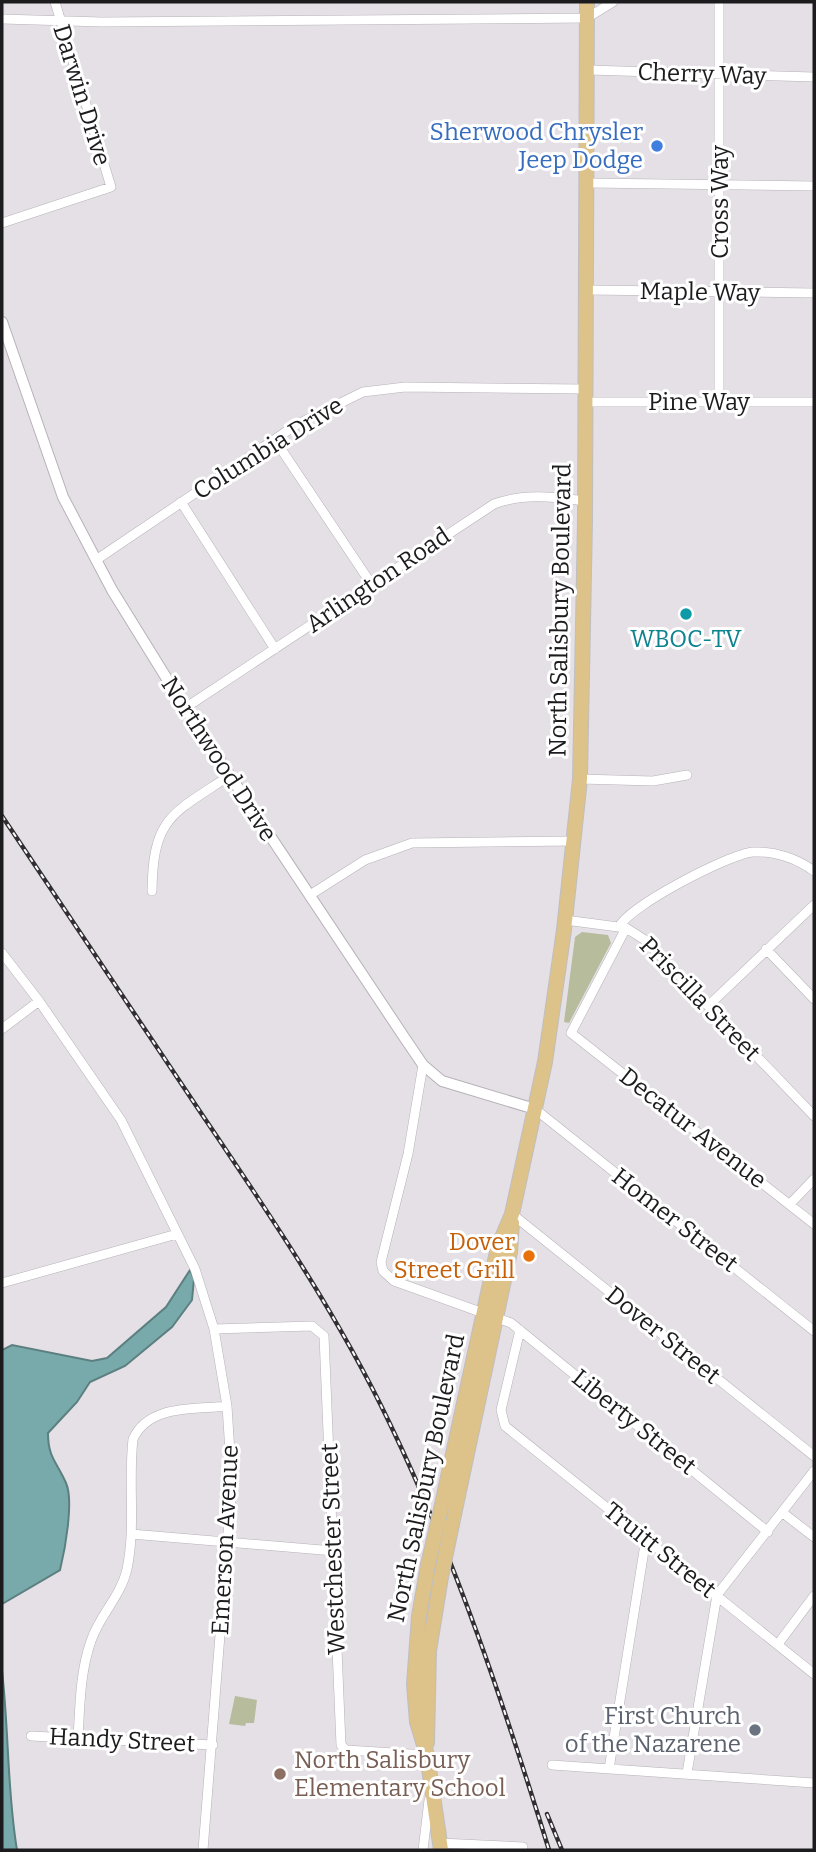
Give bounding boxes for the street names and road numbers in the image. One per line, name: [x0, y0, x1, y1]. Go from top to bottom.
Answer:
street label: Darwin Drive: [47, 21, 117, 169]
street label: Cherry Way: [637, 58, 767, 90]
street label: Cross Way: [706, 145, 734, 259]
street label: Maple Way: [639, 277, 761, 307]
street label: Pine Way: [648, 388, 750, 416]
street label: Columbia Drive: [188, 391, 348, 505]
street label: North Salisbury Boulevard: [543, 463, 577, 757]
street label: Arlington Road: [301, 521, 455, 639]
street label: Northwood Drive: [155, 672, 283, 846]
street label: Priscilla Street: [634, 931, 766, 1067]
street label: Decatur Avenue: [614, 1062, 772, 1194]
street label: Homer Street: [607, 1162, 744, 1278]
street label: Dover Street: [600, 1280, 726, 1390]
street label: North Salisbury Boulevard: [382, 1331, 470, 1625]
street label: Liberty Street: [566, 1363, 702, 1481]
street label: Westchester Street: [315, 1442, 351, 1655]
street label: Emerson Avenue: [206, 1444, 244, 1636]
street label: Truitt Street: [598, 1496, 722, 1604]
street label: Handy Street: [48, 1722, 196, 1758]

